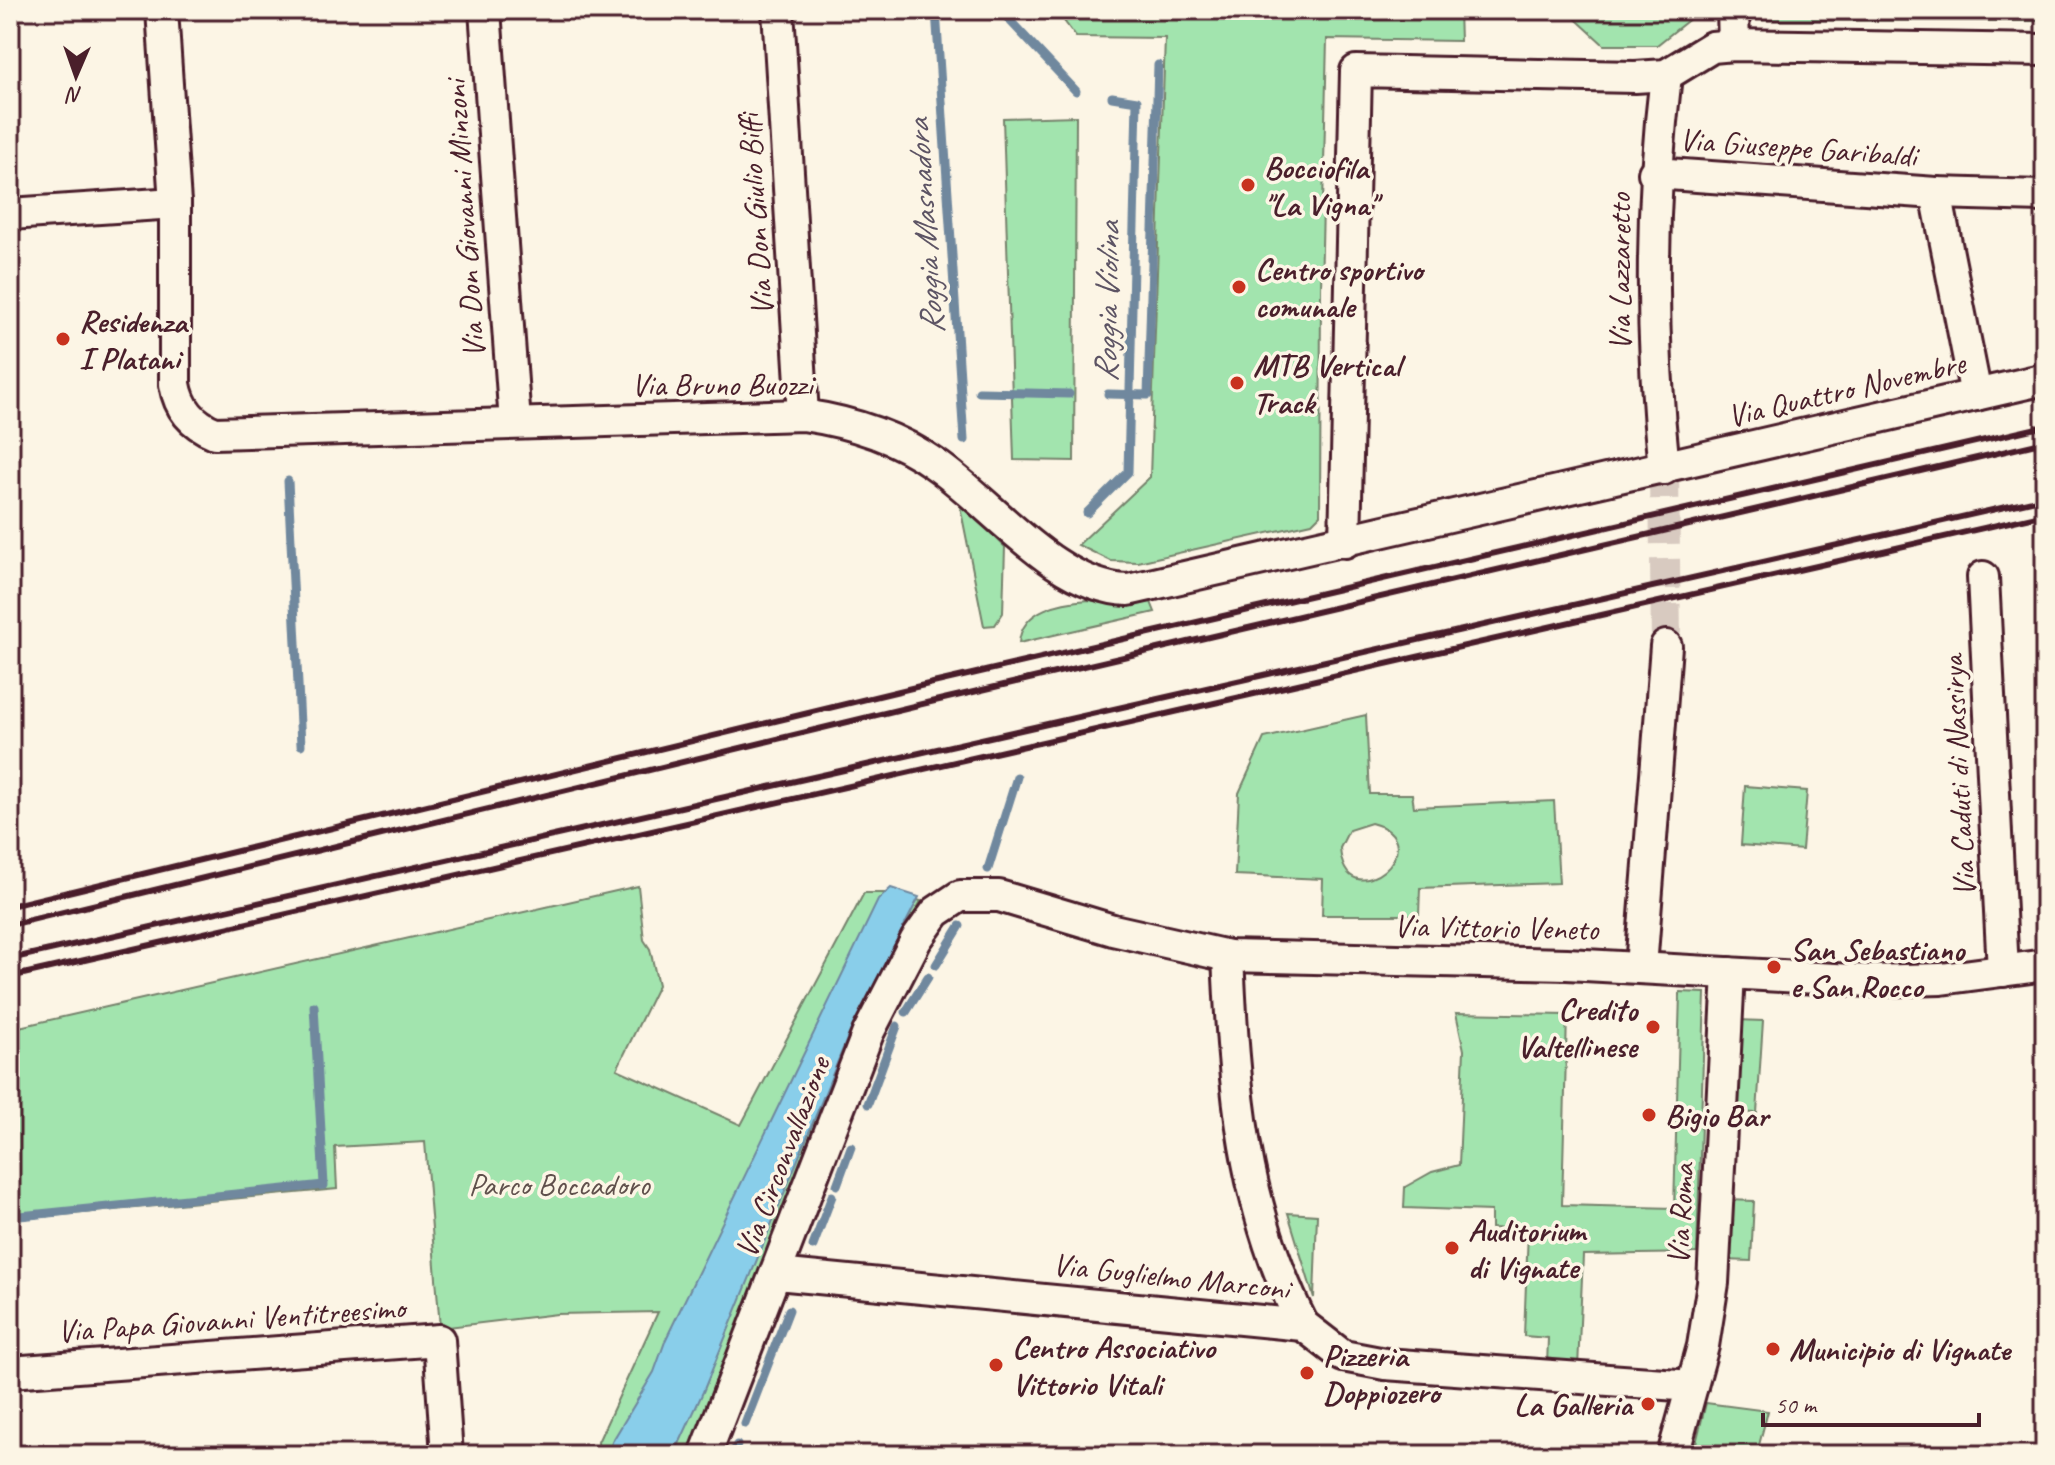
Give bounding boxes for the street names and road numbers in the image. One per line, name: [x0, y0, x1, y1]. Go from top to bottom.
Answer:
street label: Via Don Giovanni Minzoni: [434, 74, 495, 359]
street label: Via Don Giulio Biffi: [728, 109, 783, 317]
street label: Via Giuseppe Garibaldi: [1678, 119, 1922, 177]
street label: Via Lazzaretto: [1599, 192, 1640, 351]
street label: Via Quattro Novembre: [1723, 342, 1971, 437]
street label: Via Bruno Buozzi: [631, 364, 817, 405]
street label: Via Caduti di Nassirya: [1932, 651, 1985, 898]
street label: Via Vittorio Veneto: [1393, 905, 1600, 950]
street label: Via Circonvallazione: [725, 1048, 841, 1263]
street label: Via Roma: [1657, 1160, 1704, 1266]
street label: Via Guglielmo Marconi: [1051, 1244, 1295, 1310]
street label: Via Papa Giovanni Ventitreesimo: [56, 1287, 410, 1352]

